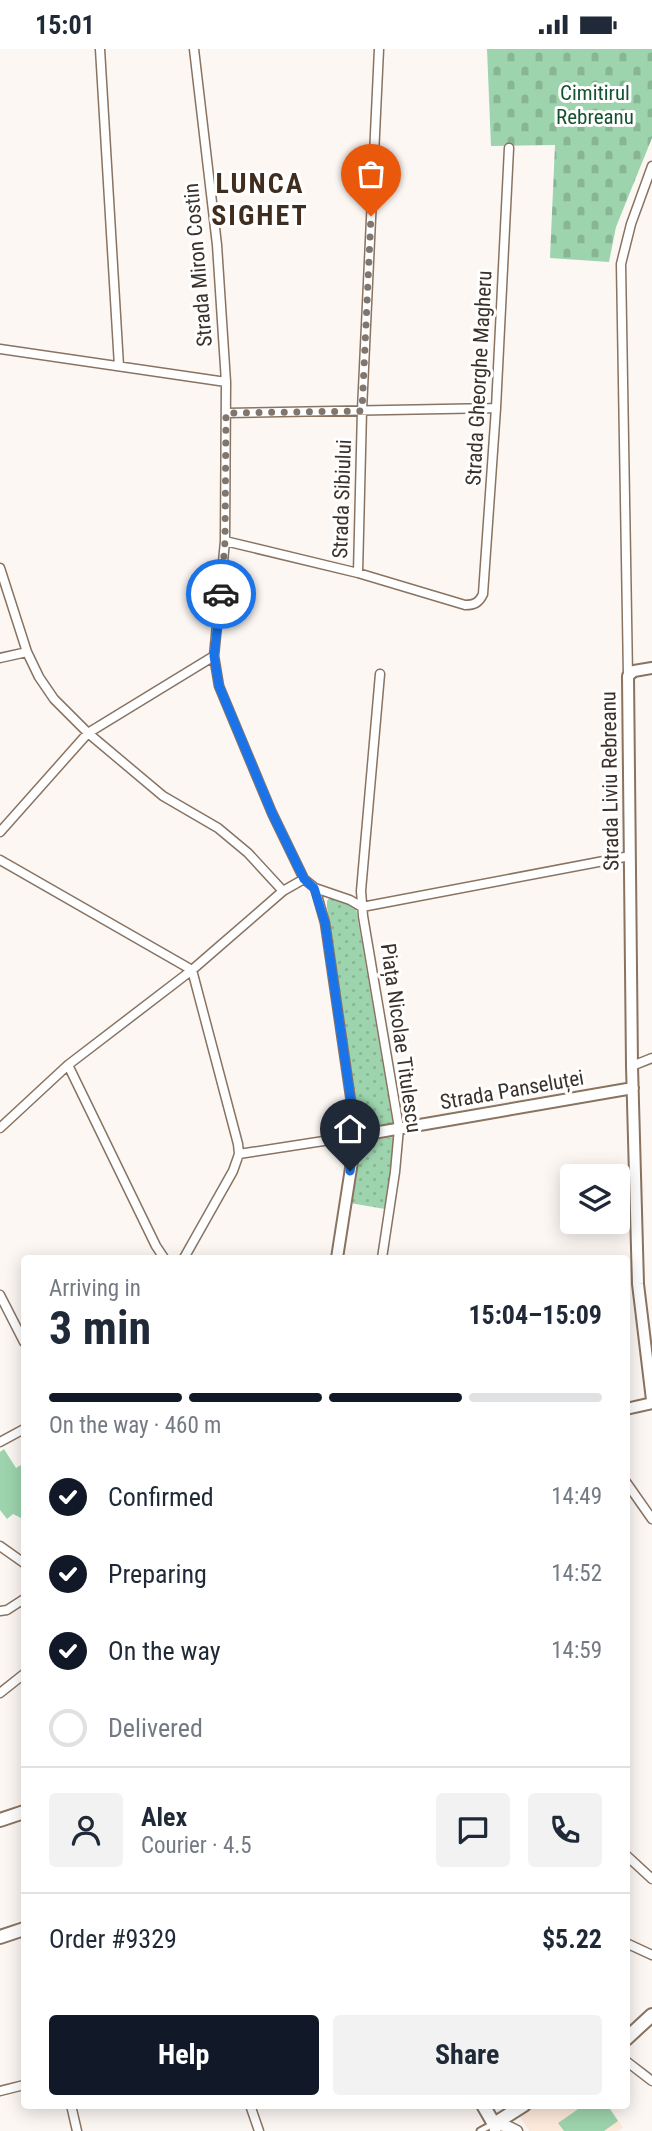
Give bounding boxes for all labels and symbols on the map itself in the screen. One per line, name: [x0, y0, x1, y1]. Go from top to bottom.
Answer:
park label: Cimitirul Rebreanu: [556, 81, 634, 129]
pin: [341, 144, 401, 216]
district label: LUNCA SIGHET: [211, 167, 309, 232]
street label: Strada Miron Costin: [179, 182, 217, 348]
street label: Strada Gheorghe Magheru: [461, 270, 497, 486]
street label: Strada Sibiului: [328, 439, 356, 559]
courier: [186, 559, 256, 629]
street label: Strada Liviu Rebreanu: [596, 691, 624, 871]
street label: Piața Nicolae Titulescu: [375, 942, 426, 1134]
street label: Strada Panseluței: [438, 1066, 586, 1115]
pin: [320, 1099, 380, 1171]

